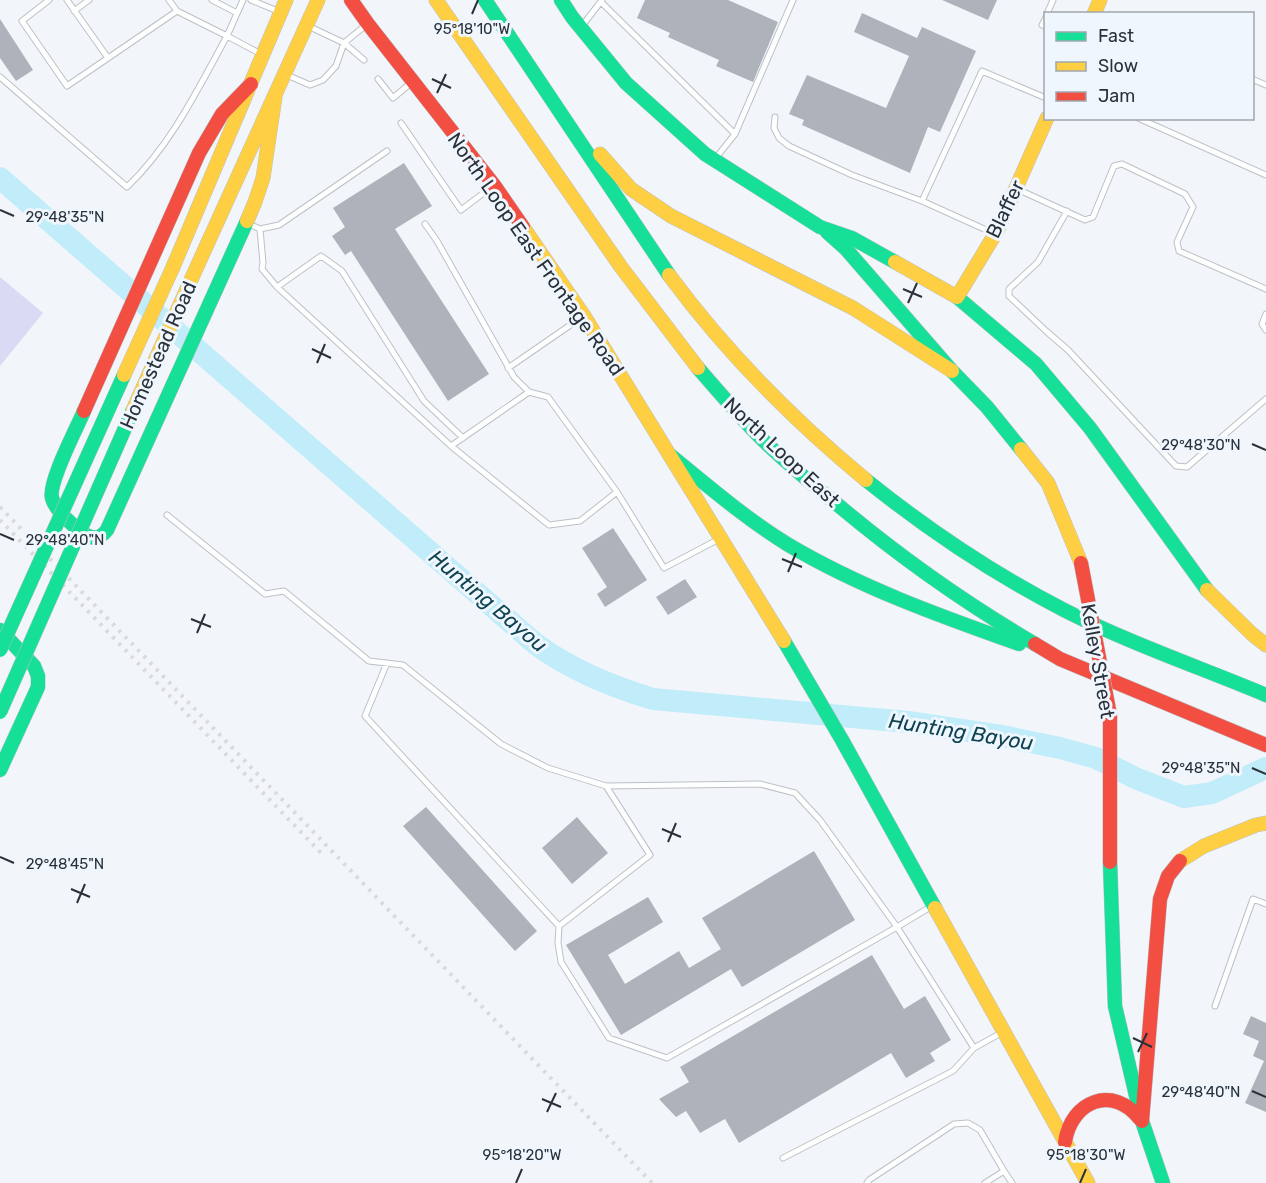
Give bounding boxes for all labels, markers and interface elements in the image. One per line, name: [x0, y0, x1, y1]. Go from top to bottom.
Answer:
legend: [1044, 12, 1254, 120]
text: 95°18'10"W: [434, 20, 510, 38]
text: Fast: [1098, 25, 1134, 47]
text: Slow: [1098, 55, 1138, 77]
text: Jam: [1098, 85, 1135, 107]
street label: North Loop East Frontage Road: [443, 128, 629, 380]
street label: Blaffer: [981, 176, 1029, 242]
text: 29°48'35"N: [26, 208, 104, 226]
street label: Homestead Road: [115, 277, 201, 433]
street label: North Loop East: [719, 392, 845, 512]
text: 29°48'30"N: [1161, 436, 1241, 454]
text: 29°48'40"N: [25, 531, 105, 549]
water label: Hunting Bayou: [424, 544, 553, 657]
street label: Kelley Street: [1076, 602, 1120, 721]
water label: Hunting Bayou: [887, 708, 1036, 755]
text: 29°48'35"N: [1162, 759, 1240, 777]
text: 29°48'45"N: [26, 855, 104, 873]
text: 29°48'40"N: [1161, 1083, 1241, 1101]
text: 95°18'20"W: [483, 1146, 561, 1164]
text: 95°18'30"W: [1046, 1146, 1126, 1164]

